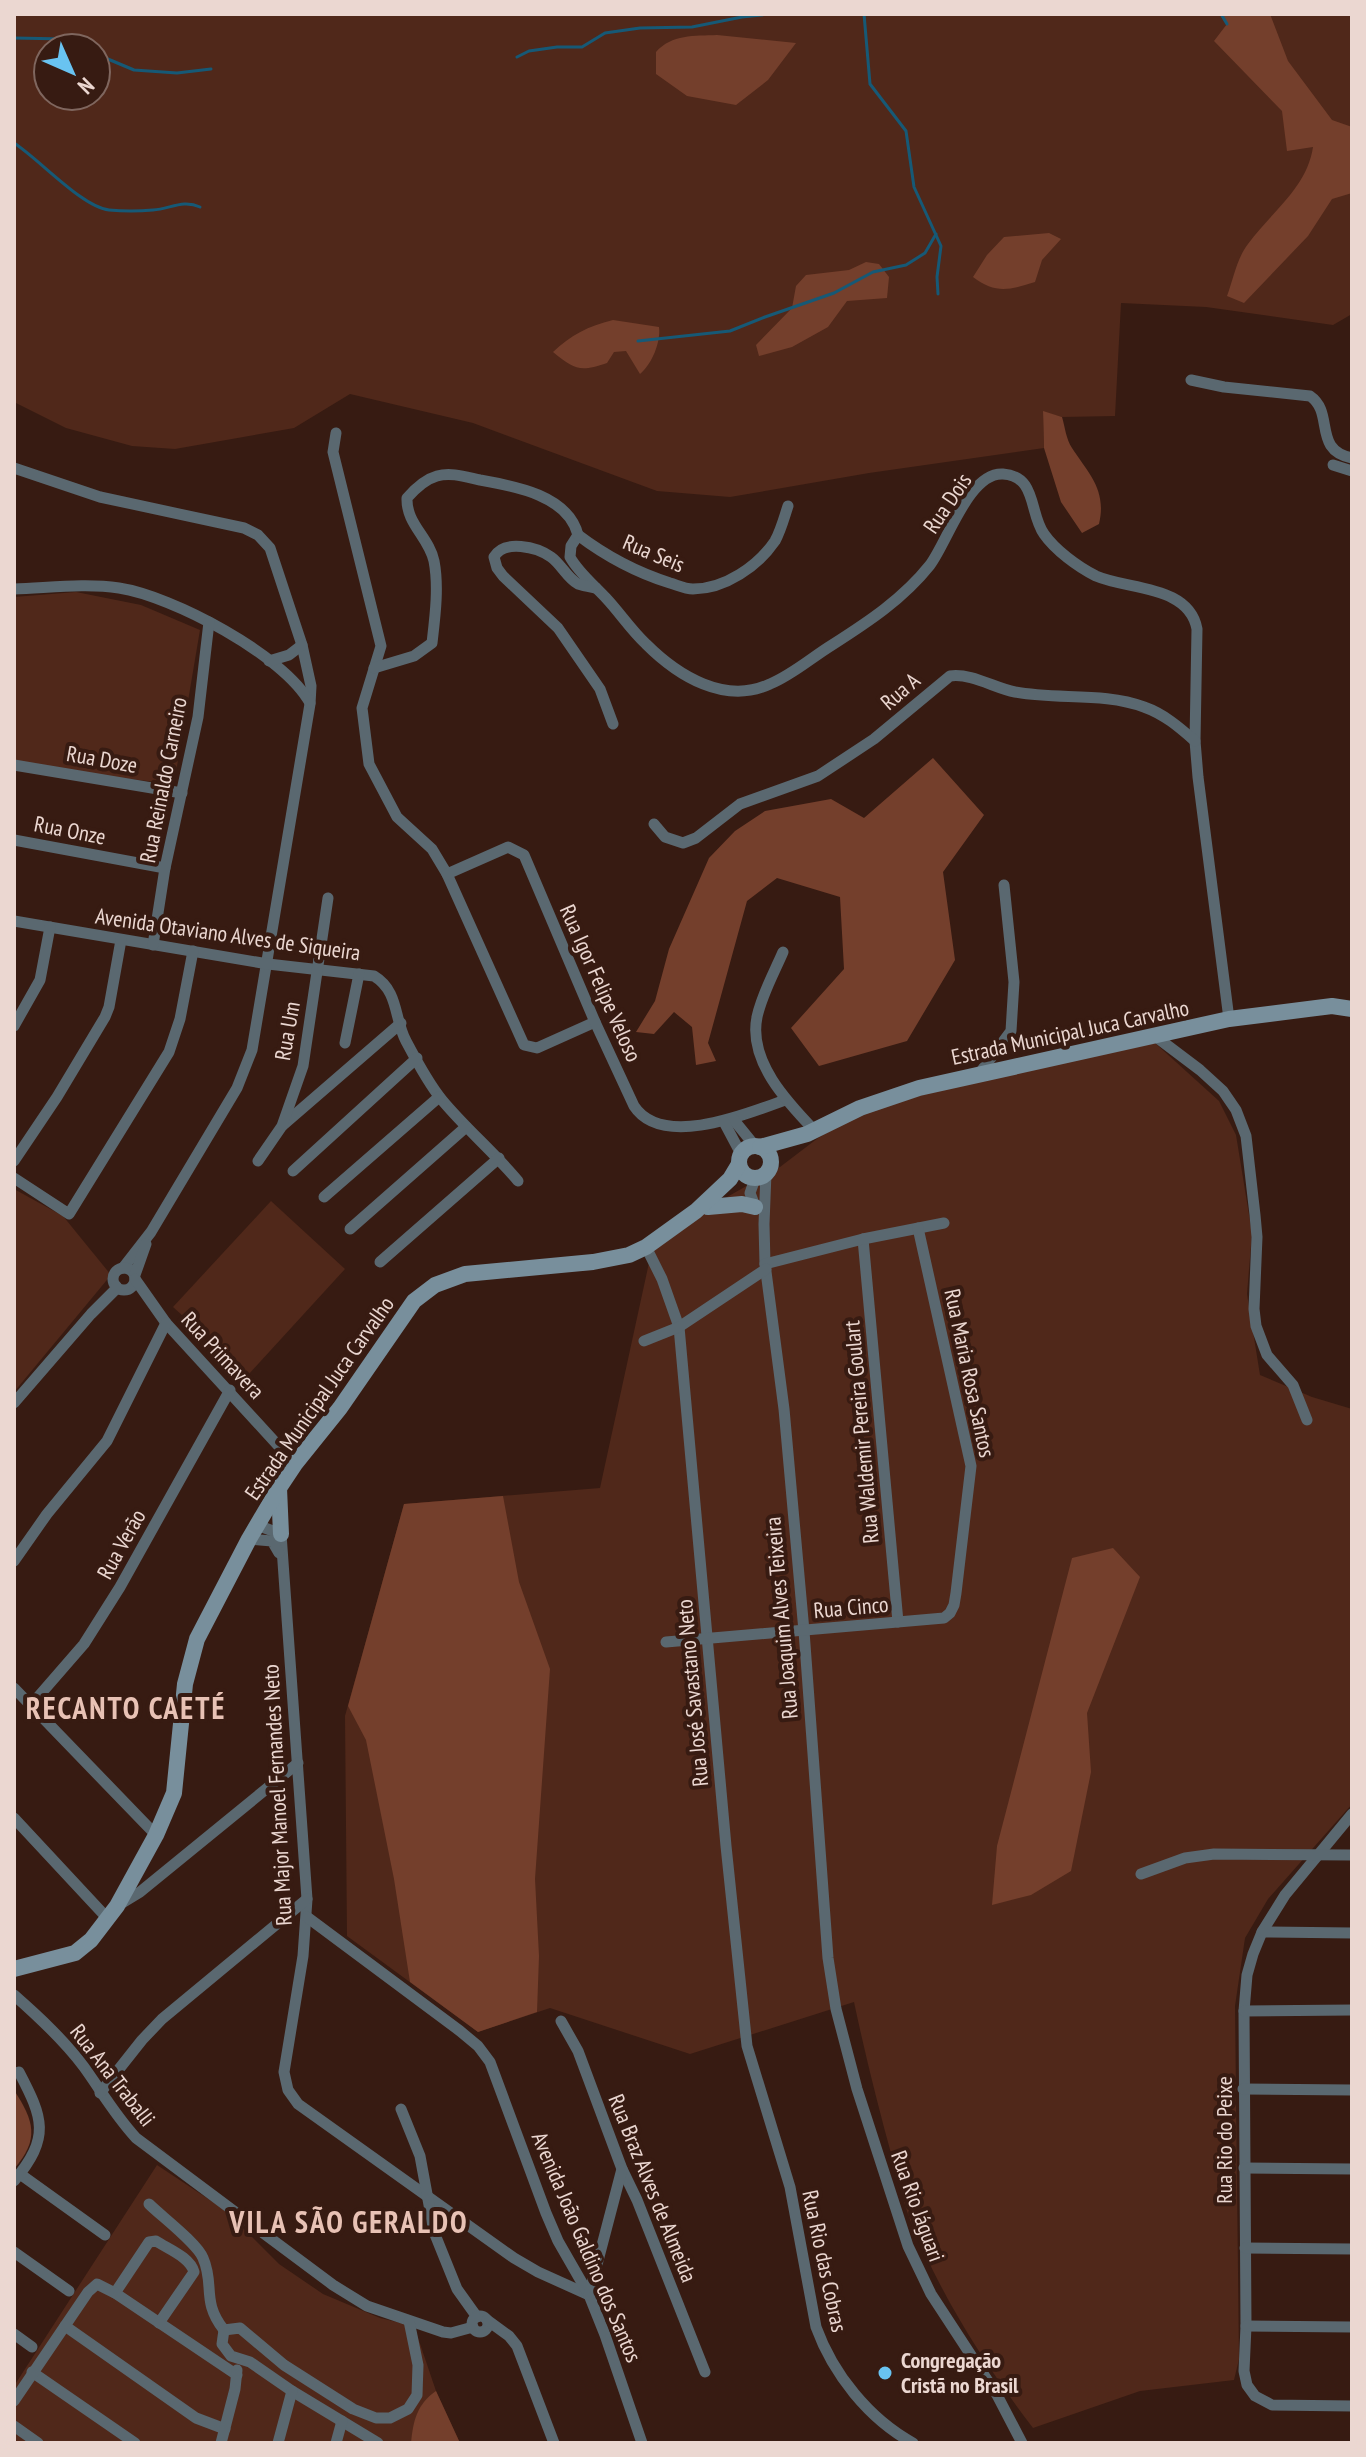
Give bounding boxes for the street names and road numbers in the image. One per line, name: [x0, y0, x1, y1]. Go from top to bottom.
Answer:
street label: Rua Dois: [917, 467, 977, 539]
street label: Rua Seis: [619, 528, 689, 578]
street label: Rua A: [874, 666, 926, 716]
street label: Rua Reinaldo Carneiro: [133, 695, 193, 865]
street label: Rua Doze: [65, 739, 139, 779]
street label: Rua Onze: [32, 809, 108, 851]
street label: Rua Igor Felipe Veloso: [554, 900, 648, 1066]
street label: Avenida Otaviano Alves de Siqueira: [94, 902, 362, 966]
street label: Estrada Municipal Juca Carvalho: [949, 993, 1191, 1071]
street label: Rua Um: [268, 999, 306, 1063]
street label: Rua Maria Rosa Santos: [938, 1286, 1002, 1460]
street label: Estrada Municipal Juca Carvalho: [238, 1291, 400, 1505]
street label: Rua Primavera: [175, 1305, 271, 1405]
street label: Rua Waldemir Pereira Goulart: [837, 1319, 885, 1545]
street label: Rua Verão: [90, 1504, 152, 1584]
street label: Rua Joaquim Alves Teixeira: [758, 1516, 804, 1720]
street label: Rua Cinco: [812, 1590, 890, 1624]
street label: Rua José Savastano Neto: [670, 1598, 714, 1788]
street label: Rua Major Manoel Fernandes Neto: [256, 1664, 298, 1926]
street label: Rua Ana Traballi: [64, 2018, 162, 2132]
street label: Rua Rio do Peixe: [1210, 2076, 1238, 2204]
street label: Rua Braz Alves de Almeida: [603, 2090, 703, 2286]
street label: Avenida João Galdino dos Santos: [526, 2128, 648, 2366]
street label: Rua Rio Jáguari: [885, 2147, 951, 2265]
street label: Rua Rio das Cobras: [796, 2188, 854, 2334]

